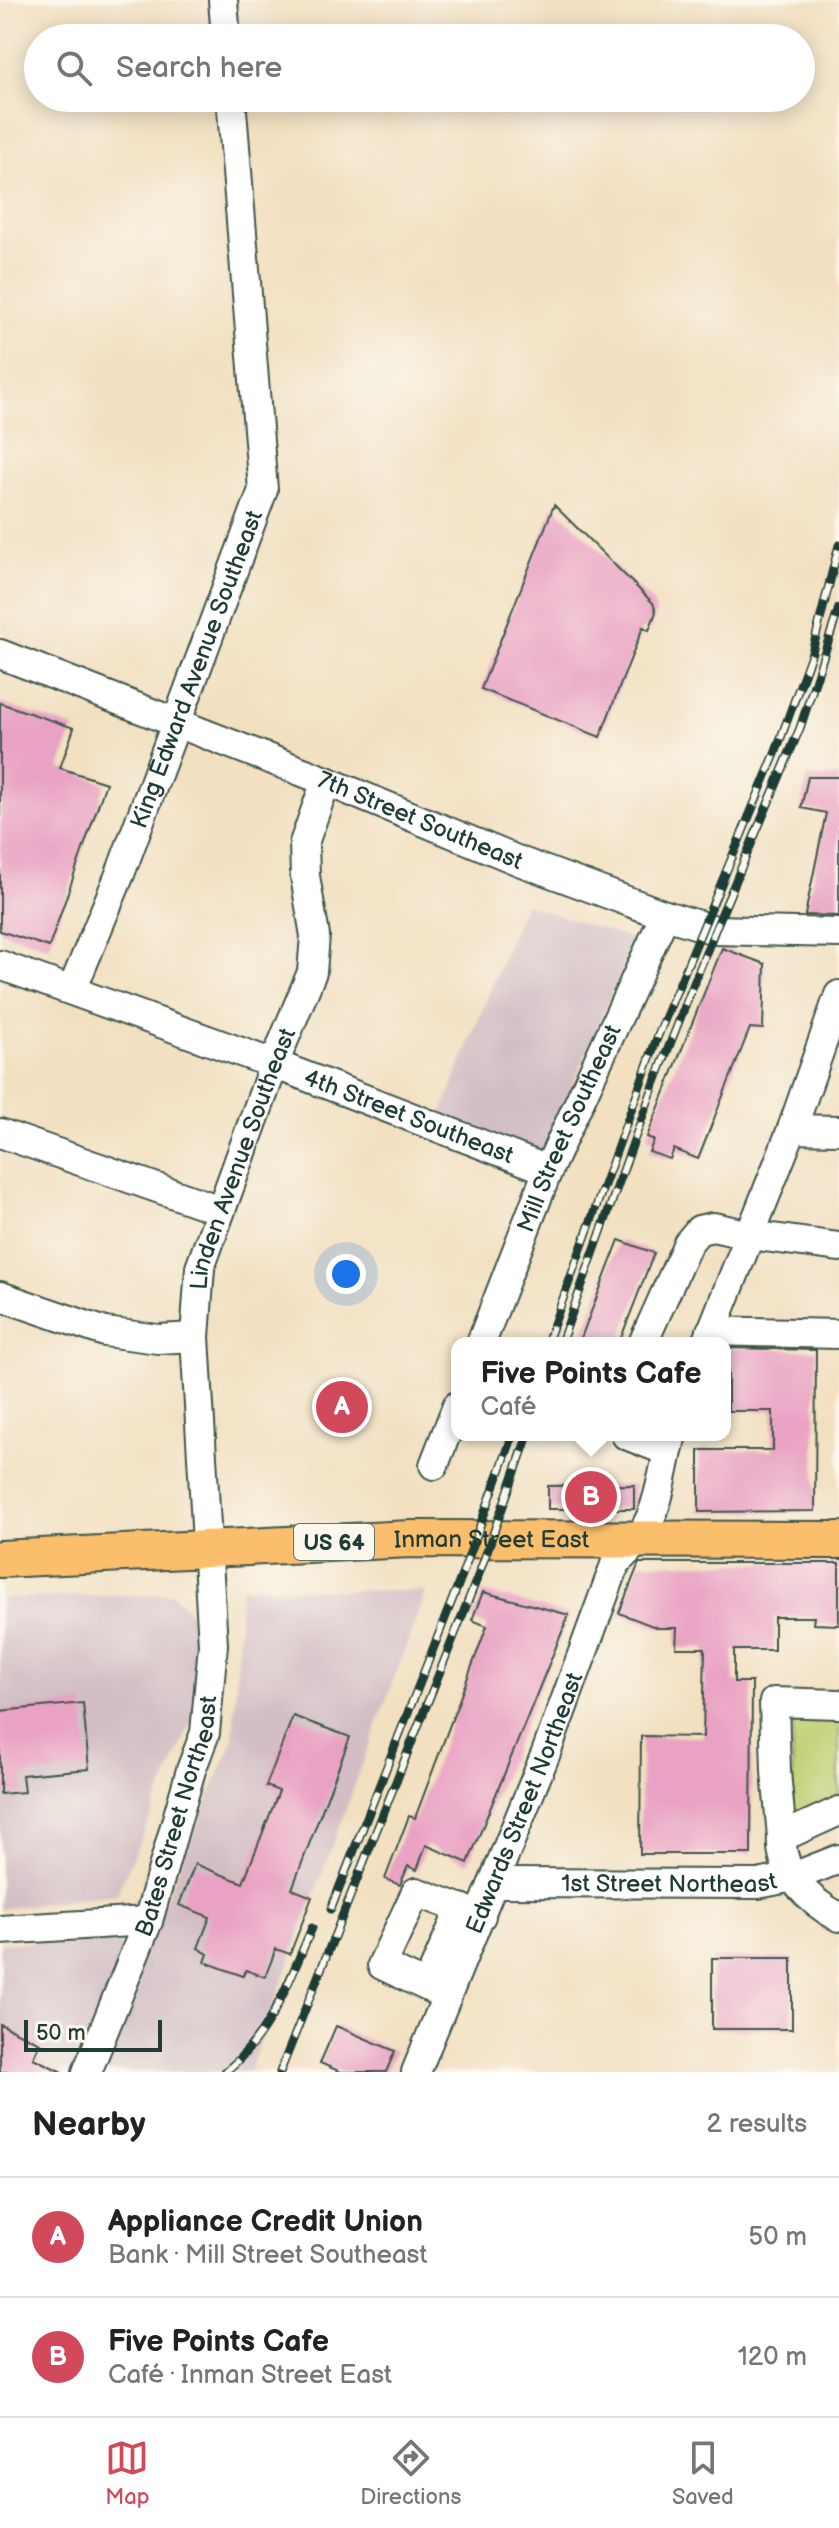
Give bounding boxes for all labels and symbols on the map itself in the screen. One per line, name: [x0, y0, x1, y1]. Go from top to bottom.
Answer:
street label: King Edward Avenue Southeast: [124, 506, 269, 833]
street label: 7th Street Southeast: [313, 765, 528, 876]
street label: Mill Street Southeast: [511, 1020, 628, 1237]
street label: Linden Avenue Southeast: [184, 1023, 303, 1291]
street label: 4th Street Southeast: [300, 1063, 518, 1171]
your location: [326, 1254, 366, 1294]
pin: A: [316, 1377, 368, 1437]
pin: B: [565, 1467, 617, 1527]
road number: US 64: [294, 1524, 374, 1560]
street label: Inman Street East: [393, 1525, 590, 1555]
street label: Edwards Street Northeast: [460, 1668, 590, 1938]
street label: Bates Street Northeast: [129, 1694, 223, 1941]
street label: 1st Street Northeast: [561, 1866, 780, 1899]
scale bar: [24, 2016, 162, 2052]

